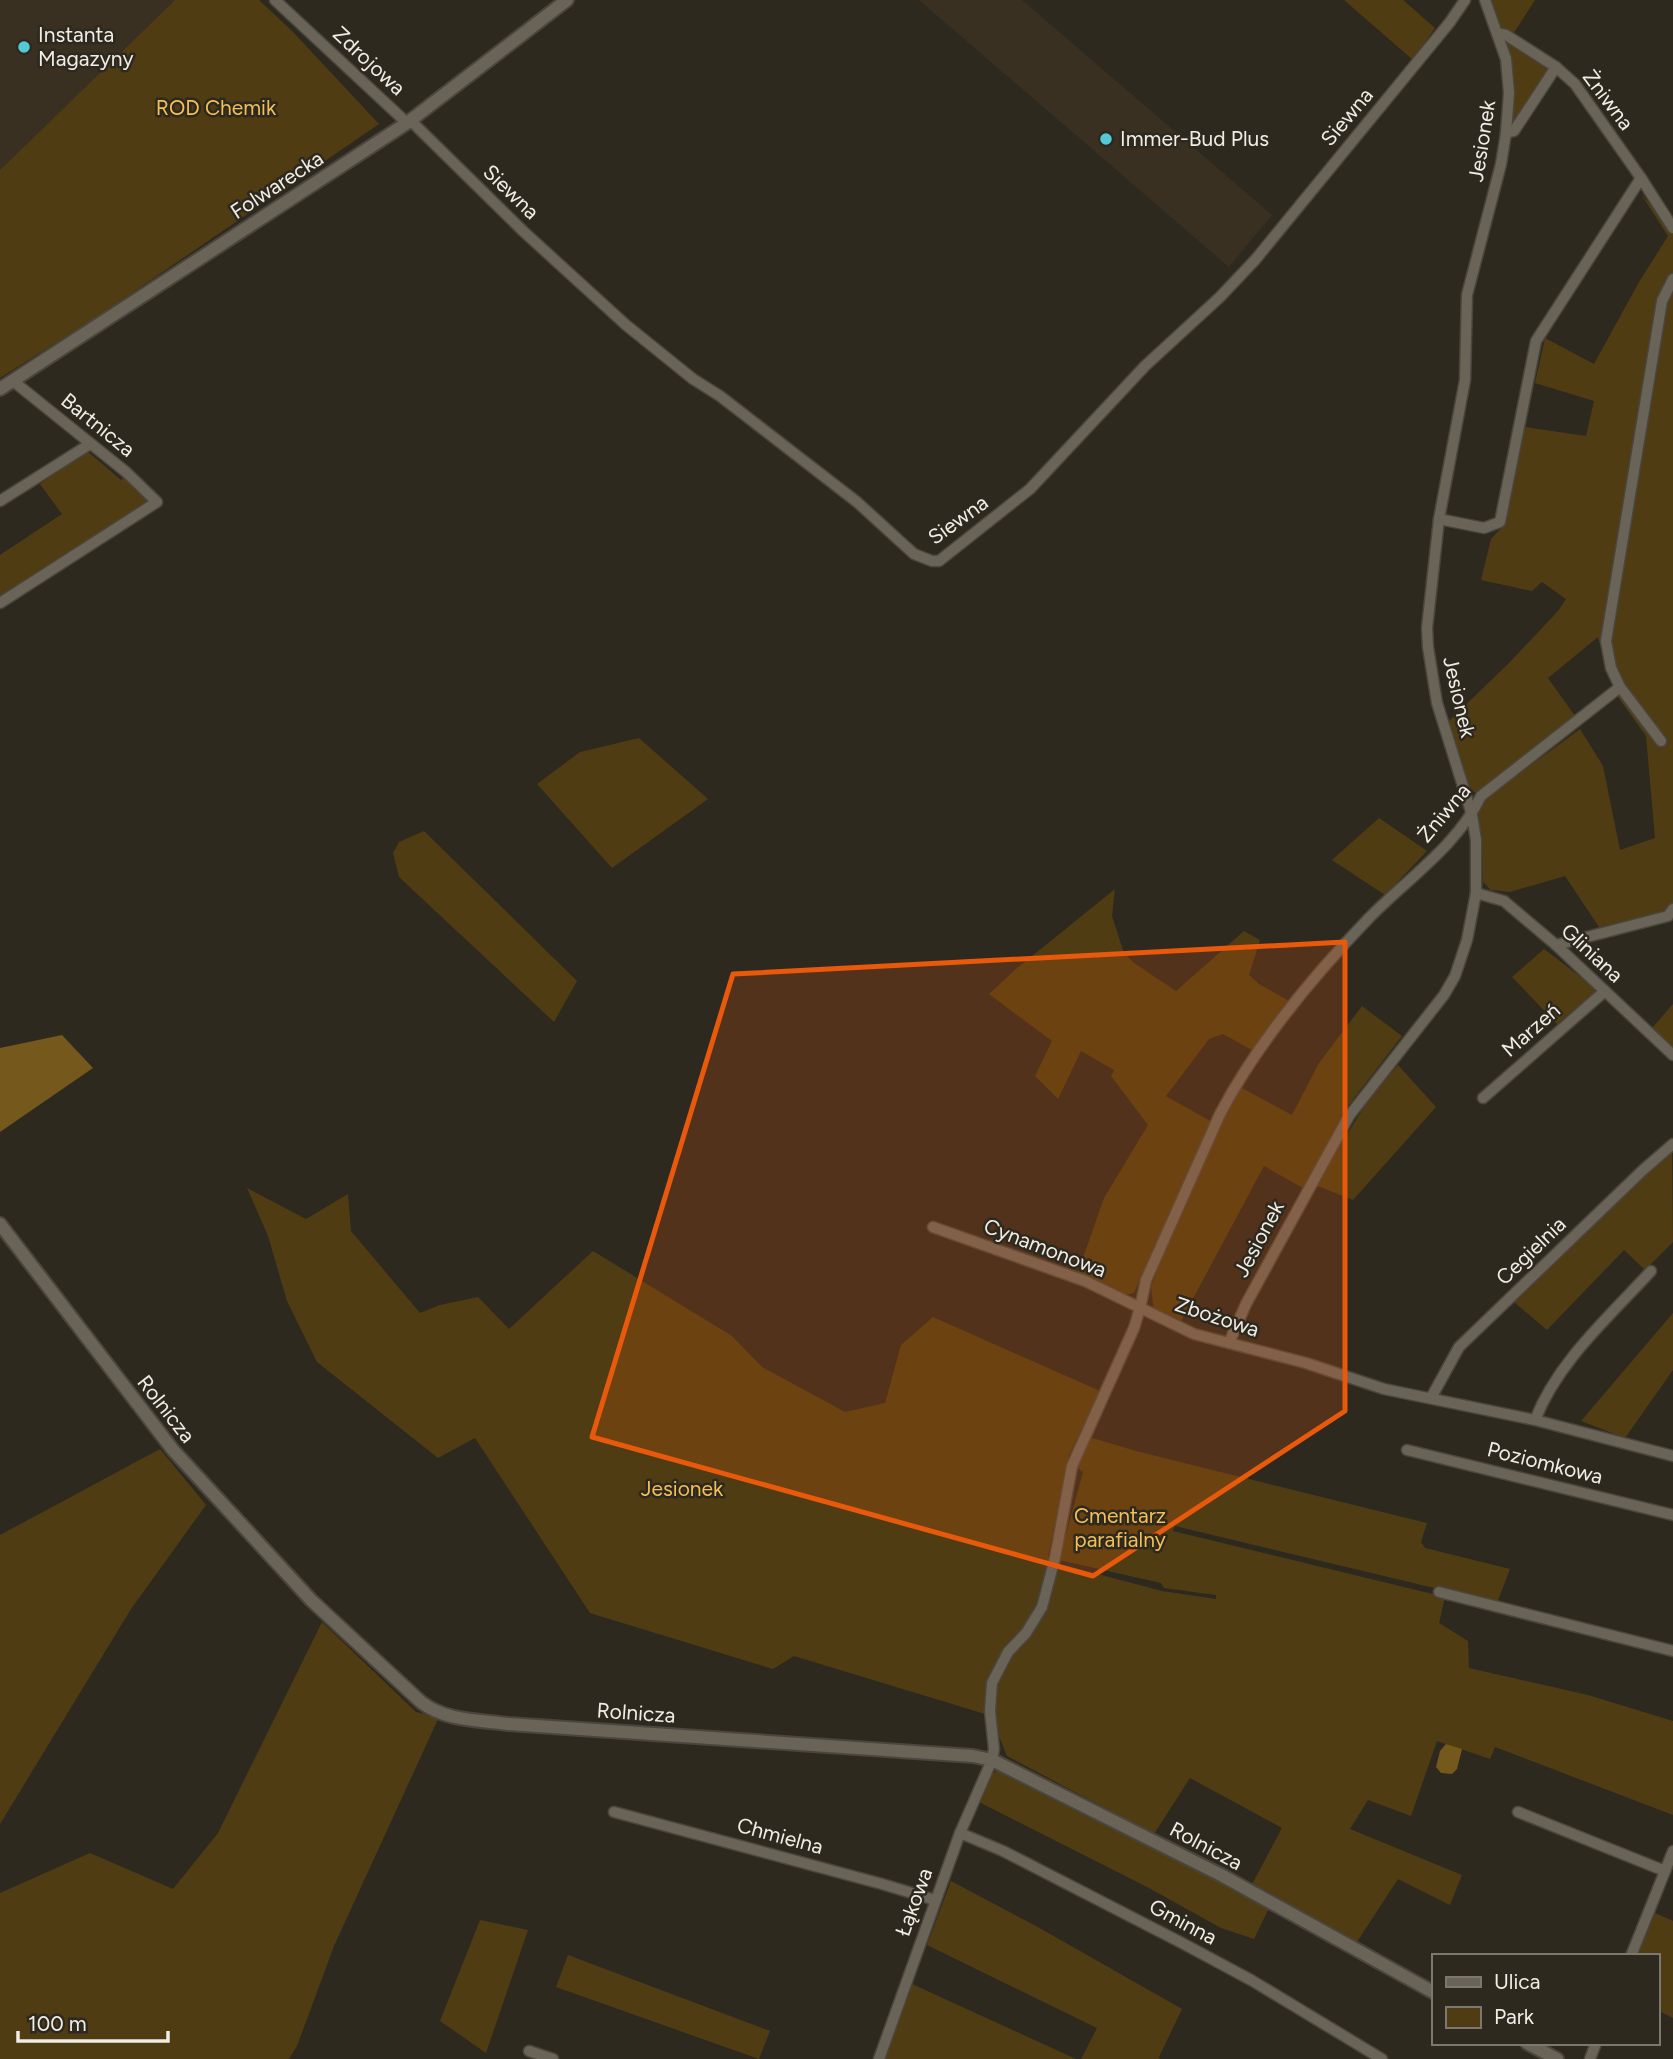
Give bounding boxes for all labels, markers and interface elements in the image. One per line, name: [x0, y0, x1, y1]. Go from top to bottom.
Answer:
street label: Zdrojowa: [328, 21, 411, 100]
place label: Instanta Magazyny: [38, 22, 133, 71]
marker: Instanta Magazyny: [16, 39, 32, 55]
street label: Żniwna: [1578, 65, 1639, 135]
street label: Siewna: [1315, 83, 1378, 151]
park label: ROD Chemik: [156, 95, 277, 120]
street label: Jesionek: [1463, 97, 1500, 184]
place label: Immer-Bud Plus: [1120, 126, 1269, 151]
marker: Immer-Bud Plus: [1098, 131, 1114, 147]
street label: Folwarecka: [226, 145, 328, 224]
street label: Siewna: [478, 159, 544, 224]
street label: Bartnicza: [56, 387, 140, 462]
street label: Siewna: [923, 490, 992, 550]
street label: Jesionek: [1438, 654, 1481, 741]
street label: Żniwna: [1412, 778, 1475, 847]
street label: Gliniana: [1556, 918, 1628, 987]
street label: Marzeń: [1496, 998, 1565, 1062]
street label: Jesionek: [1228, 1196, 1289, 1281]
street label: Cegielnia: [1491, 1211, 1571, 1290]
street label: Cynamonowa: [980, 1213, 1110, 1282]
street label: Zbożowa: [1172, 1291, 1262, 1342]
street label: Rolnicza: [132, 1370, 201, 1447]
street label: Poziomkowa: [1485, 1436, 1605, 1489]
park label: Jesionek: [641, 1476, 724, 1501]
park label: Cmentarz parafialny: [1074, 1503, 1166, 1552]
street label: Rolnicza: [596, 1697, 676, 1728]
street label: Chmielna: [734, 1812, 826, 1859]
street label: Rolnicza: [1166, 1816, 1247, 1875]
street label: Łąkowa: [890, 1864, 937, 1939]
street label: Gminna: [1145, 1893, 1221, 1950]
legend: [1432, 1954, 1659, 2045]
text: Ulica: [1494, 1969, 1540, 1994]
scale bar: [18, 2000, 168, 2044]
text: Park: [1494, 2004, 1535, 2029]
text: 100 m: [28, 2011, 87, 2036]

